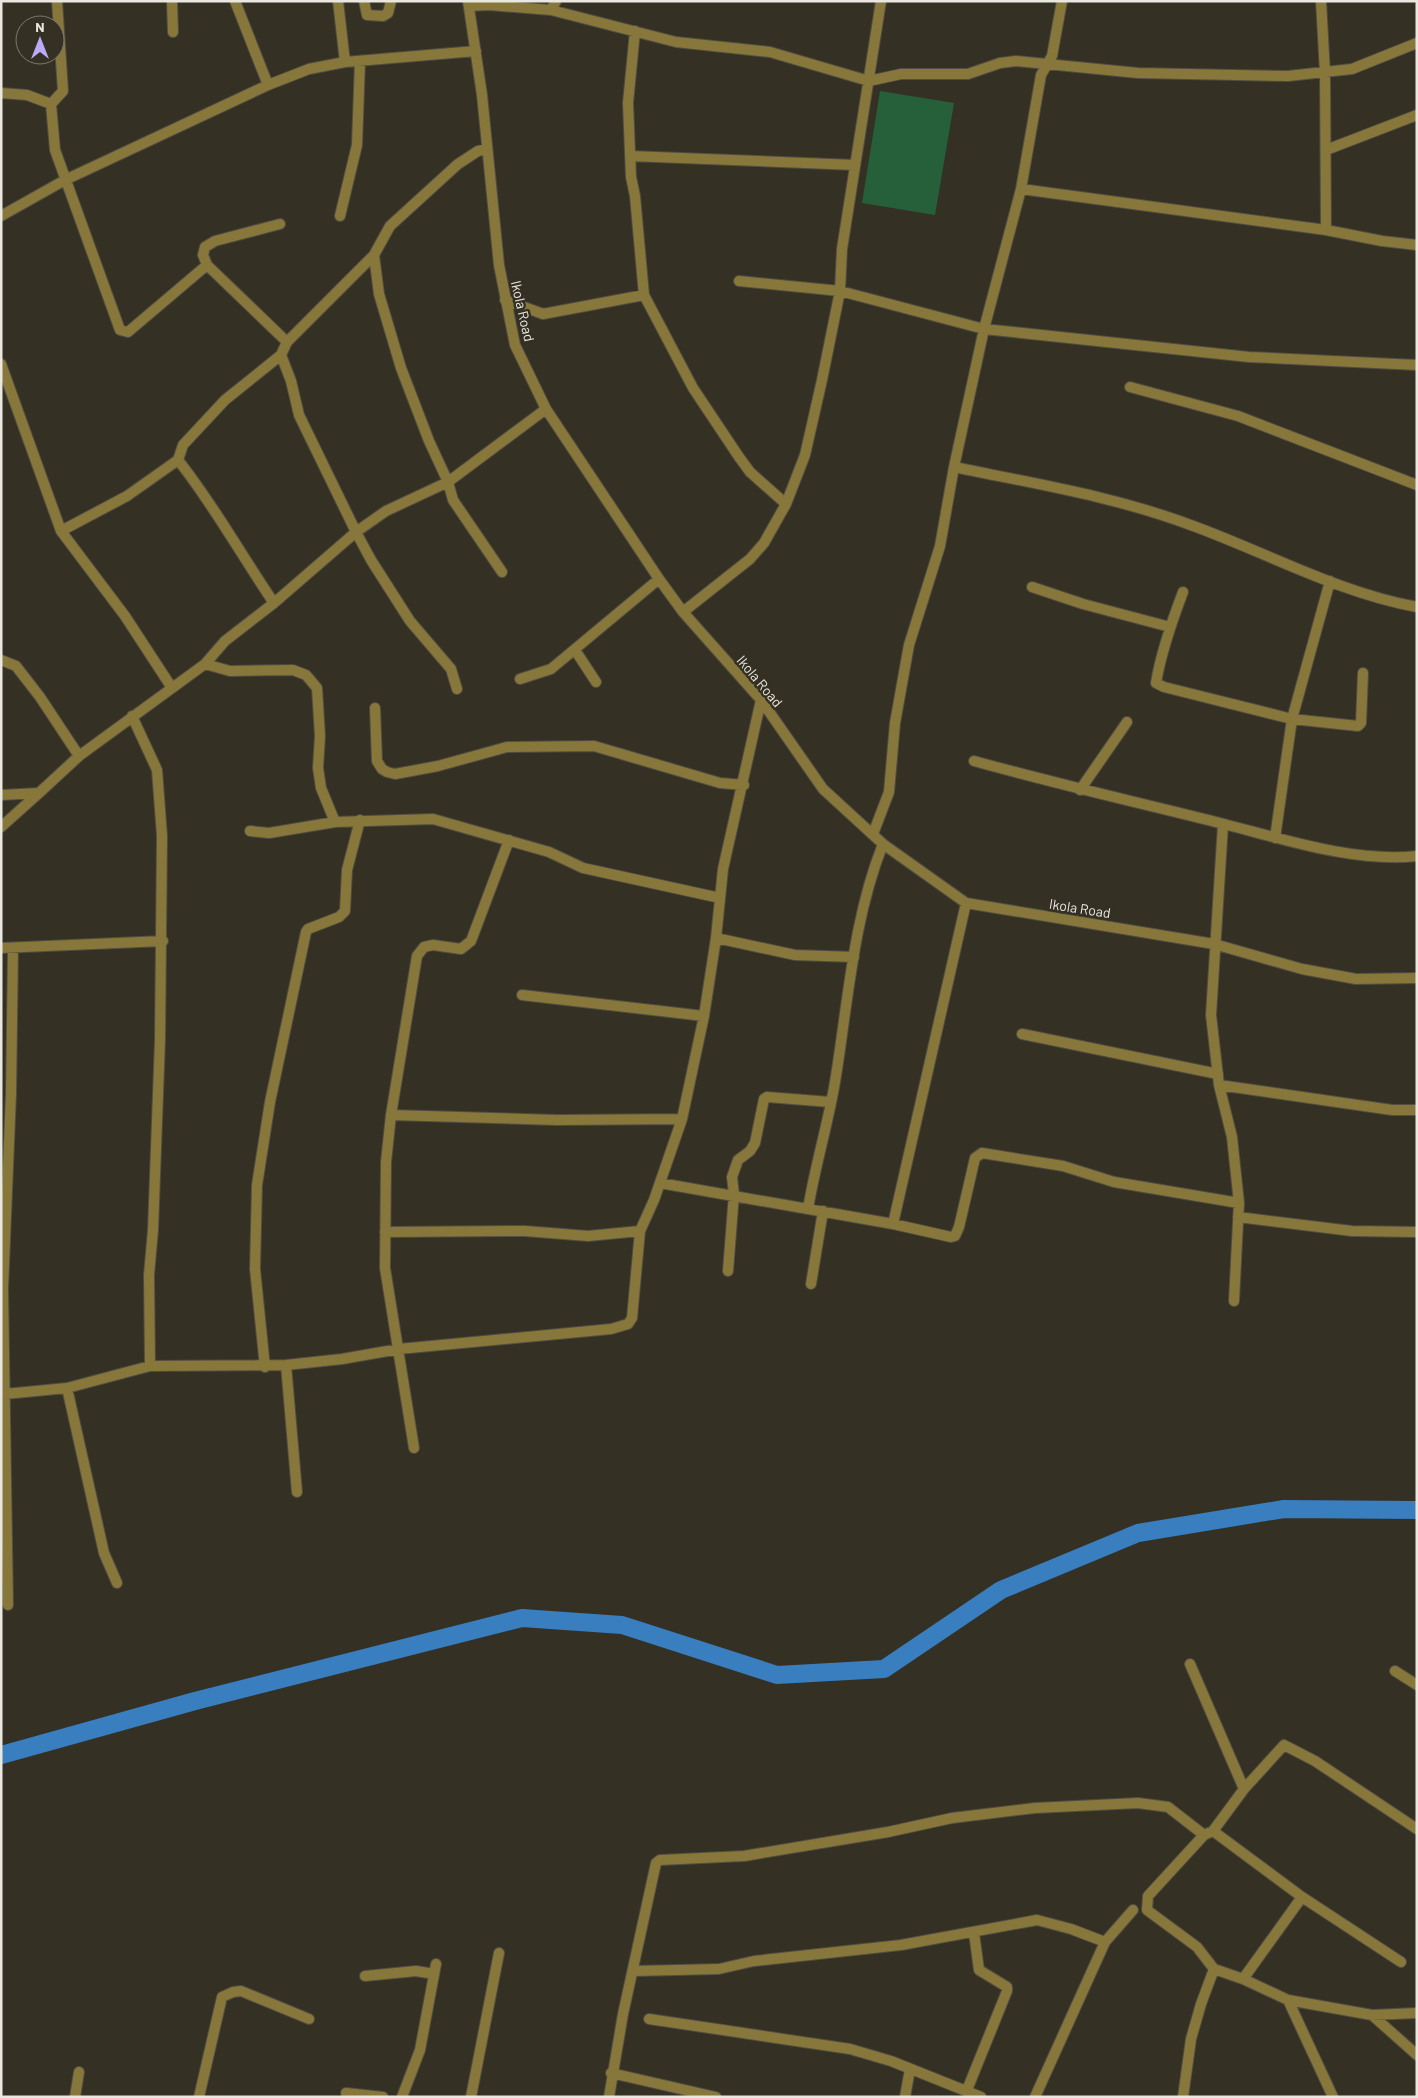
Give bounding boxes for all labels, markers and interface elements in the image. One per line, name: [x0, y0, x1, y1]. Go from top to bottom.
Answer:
north arrow: [15, 15, 65, 65]
text: N: [35, 18, 45, 35]
street label: Ikola Road: [508, 279, 538, 343]
street label: Ikola Road: [734, 652, 786, 710]
street label: Ikola Road: [1048, 895, 1112, 921]

